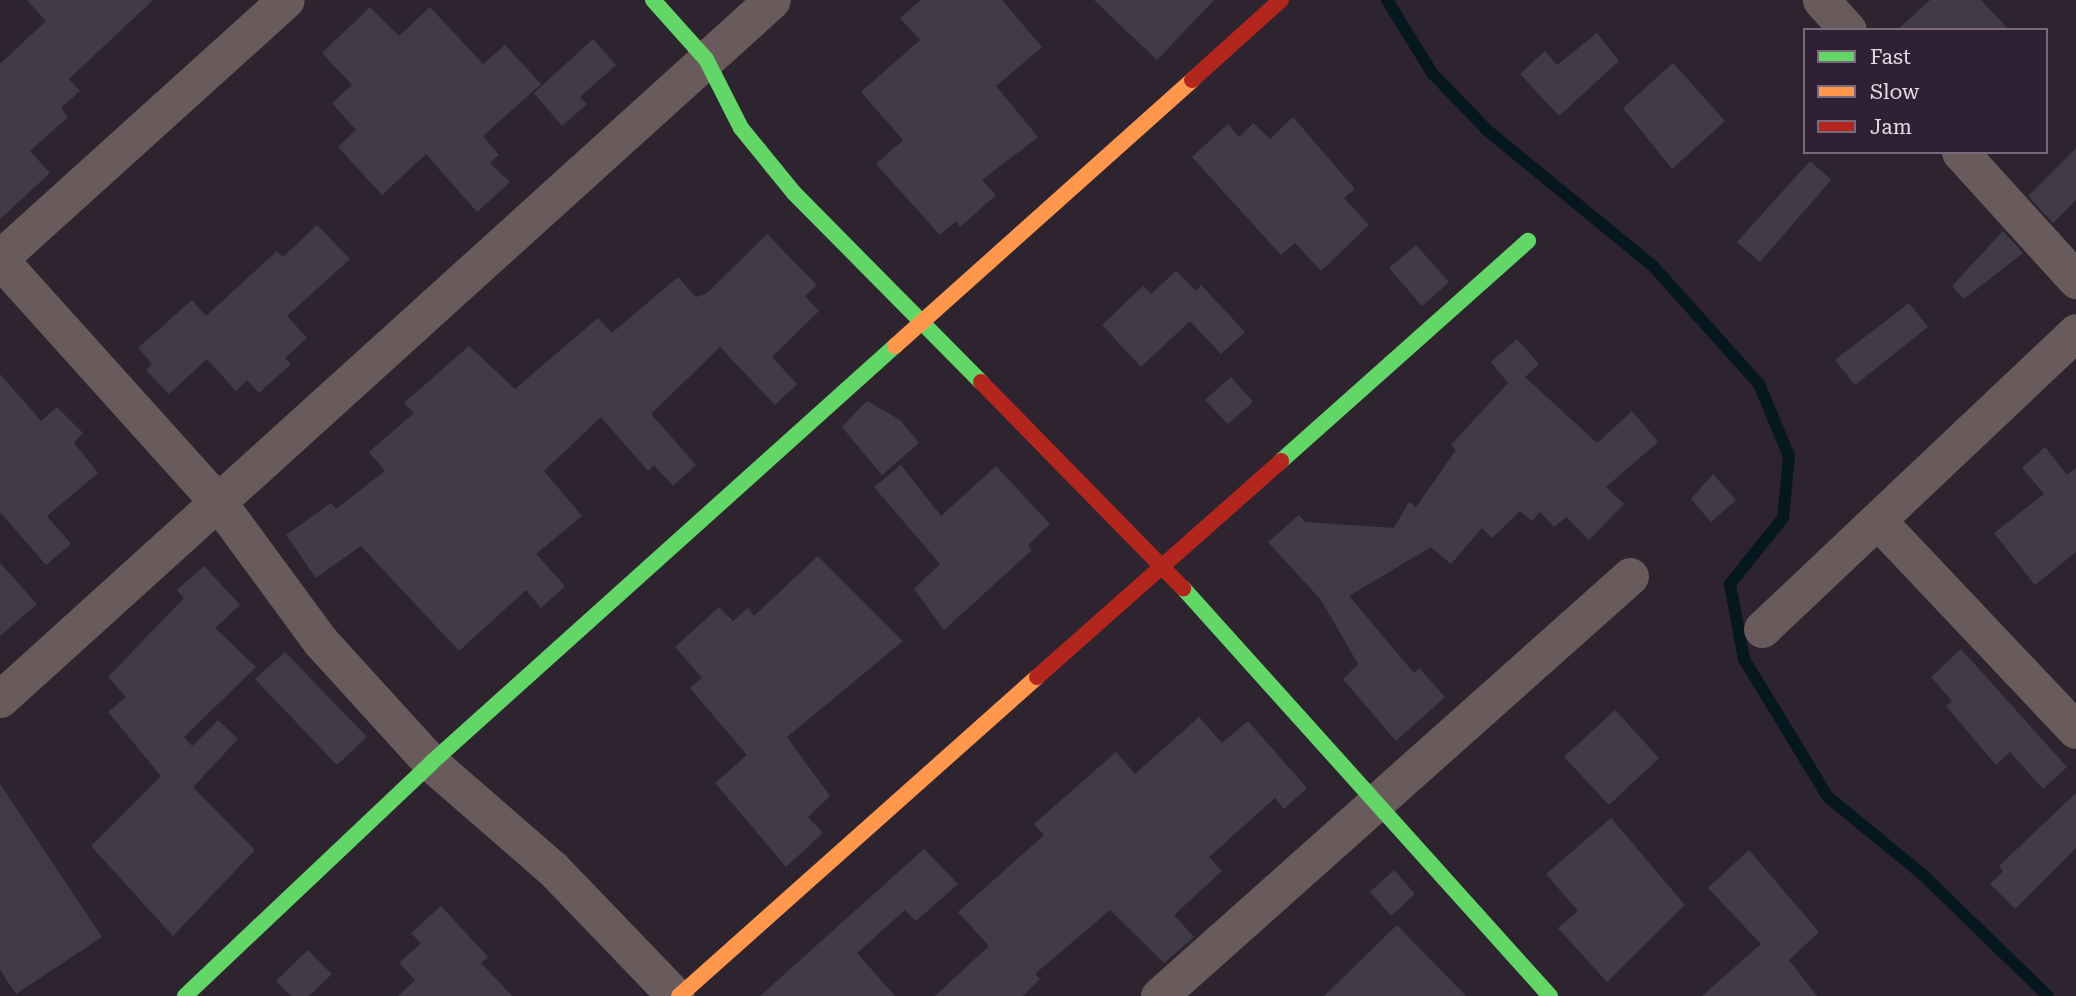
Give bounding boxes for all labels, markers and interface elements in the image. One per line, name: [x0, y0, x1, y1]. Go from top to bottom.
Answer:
legend: [1803, 28, 2048, 154]
text: Fast: [1870, 45, 1911, 69]
text: Slow: [1870, 80, 1919, 104]
text: Jam: [1870, 115, 1912, 139]

